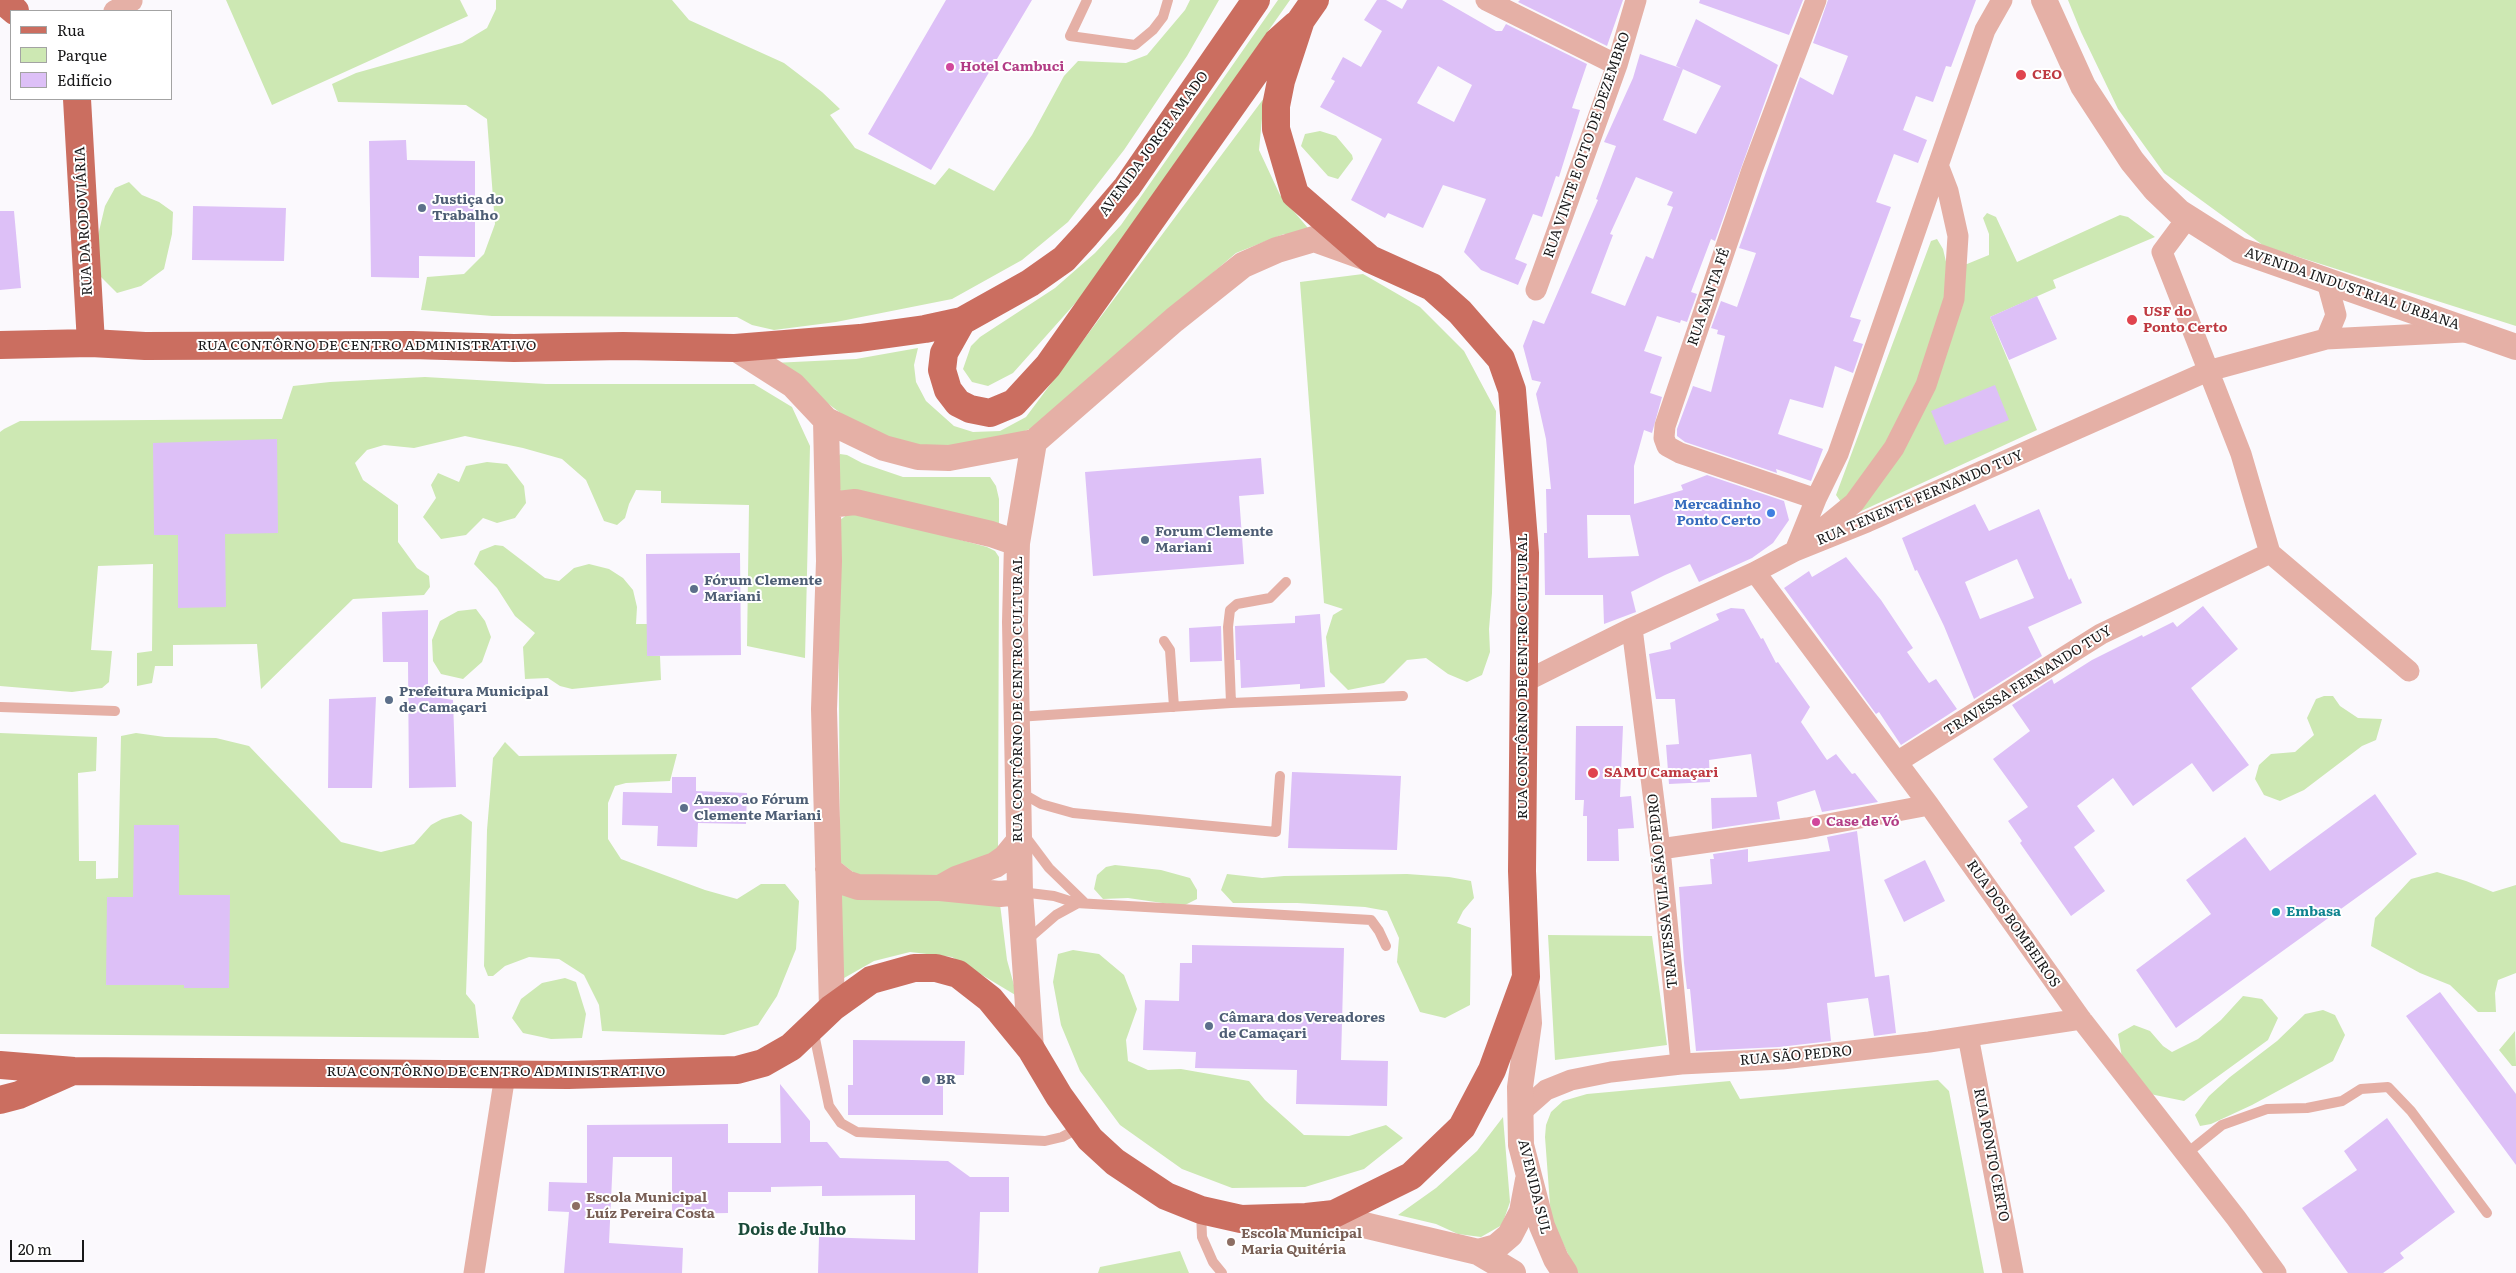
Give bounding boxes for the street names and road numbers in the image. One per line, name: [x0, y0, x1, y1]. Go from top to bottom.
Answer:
street label: RUA VINTE E OITO DE DEZEMBRO: [1540, 30, 1634, 260]
street label: AVENIDA JORGE AMADO: [1096, 68, 1212, 220]
street label: RUA DA RODOVIÁRIA: [72, 146, 96, 296]
street label: AVENIDA INDUSTRIAL URBANA: [2242, 244, 2462, 334]
street label: RUA SANTA FÉ: [1684, 246, 1734, 348]
street label: RUA CONTÔRNO DE CENTRO ADMINISTRATIVO: [198, 338, 536, 354]
street label: RUA TENENTE FERNANDO TUY: [1814, 447, 2026, 549]
street label: RUA CONTÔRNO DE CENTRO CULTURAL: [1515, 533, 1531, 819]
street label: RUA CONTÔRNO DE CENTRO CULTURAL: [1010, 556, 1026, 842]
street label: TRAVESSA FERNANDO TUY: [1941, 622, 2115, 740]
street label: TRAVESSA VILA SÃO PEDRO: [1644, 793, 1682, 989]
street label: RUA DOS BOMBEIROS: [1963, 857, 2063, 991]
street label: RUA SÃO PEDRO: [1739, 1043, 1853, 1069]
street label: RUA CONTÔRNO DE CENTRO ADMINISTRATIVO: [327, 1064, 665, 1080]
street label: RUA PONTO CERTO: [1970, 1087, 2012, 1223]
street label: AVENIDA SUL: [1514, 1138, 1554, 1236]

